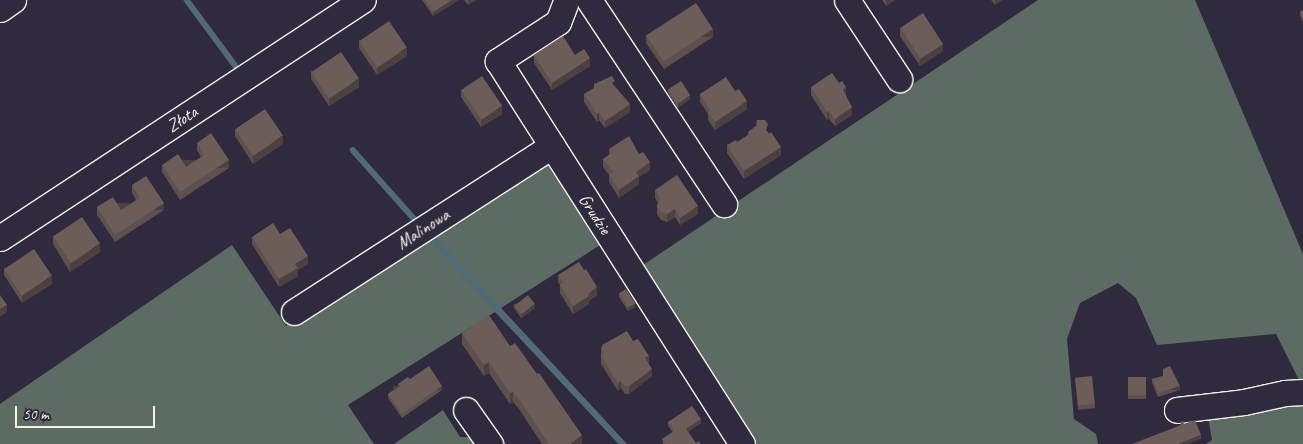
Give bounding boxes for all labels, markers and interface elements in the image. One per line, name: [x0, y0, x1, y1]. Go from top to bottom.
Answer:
street label: Złota: [162, 101, 202, 137]
street label: Grudzie: [574, 190, 616, 238]
street label: Malinowa: [392, 204, 454, 254]
scale bar: [18, 396, 158, 428]
text: 50 m: [23, 405, 49, 424]

